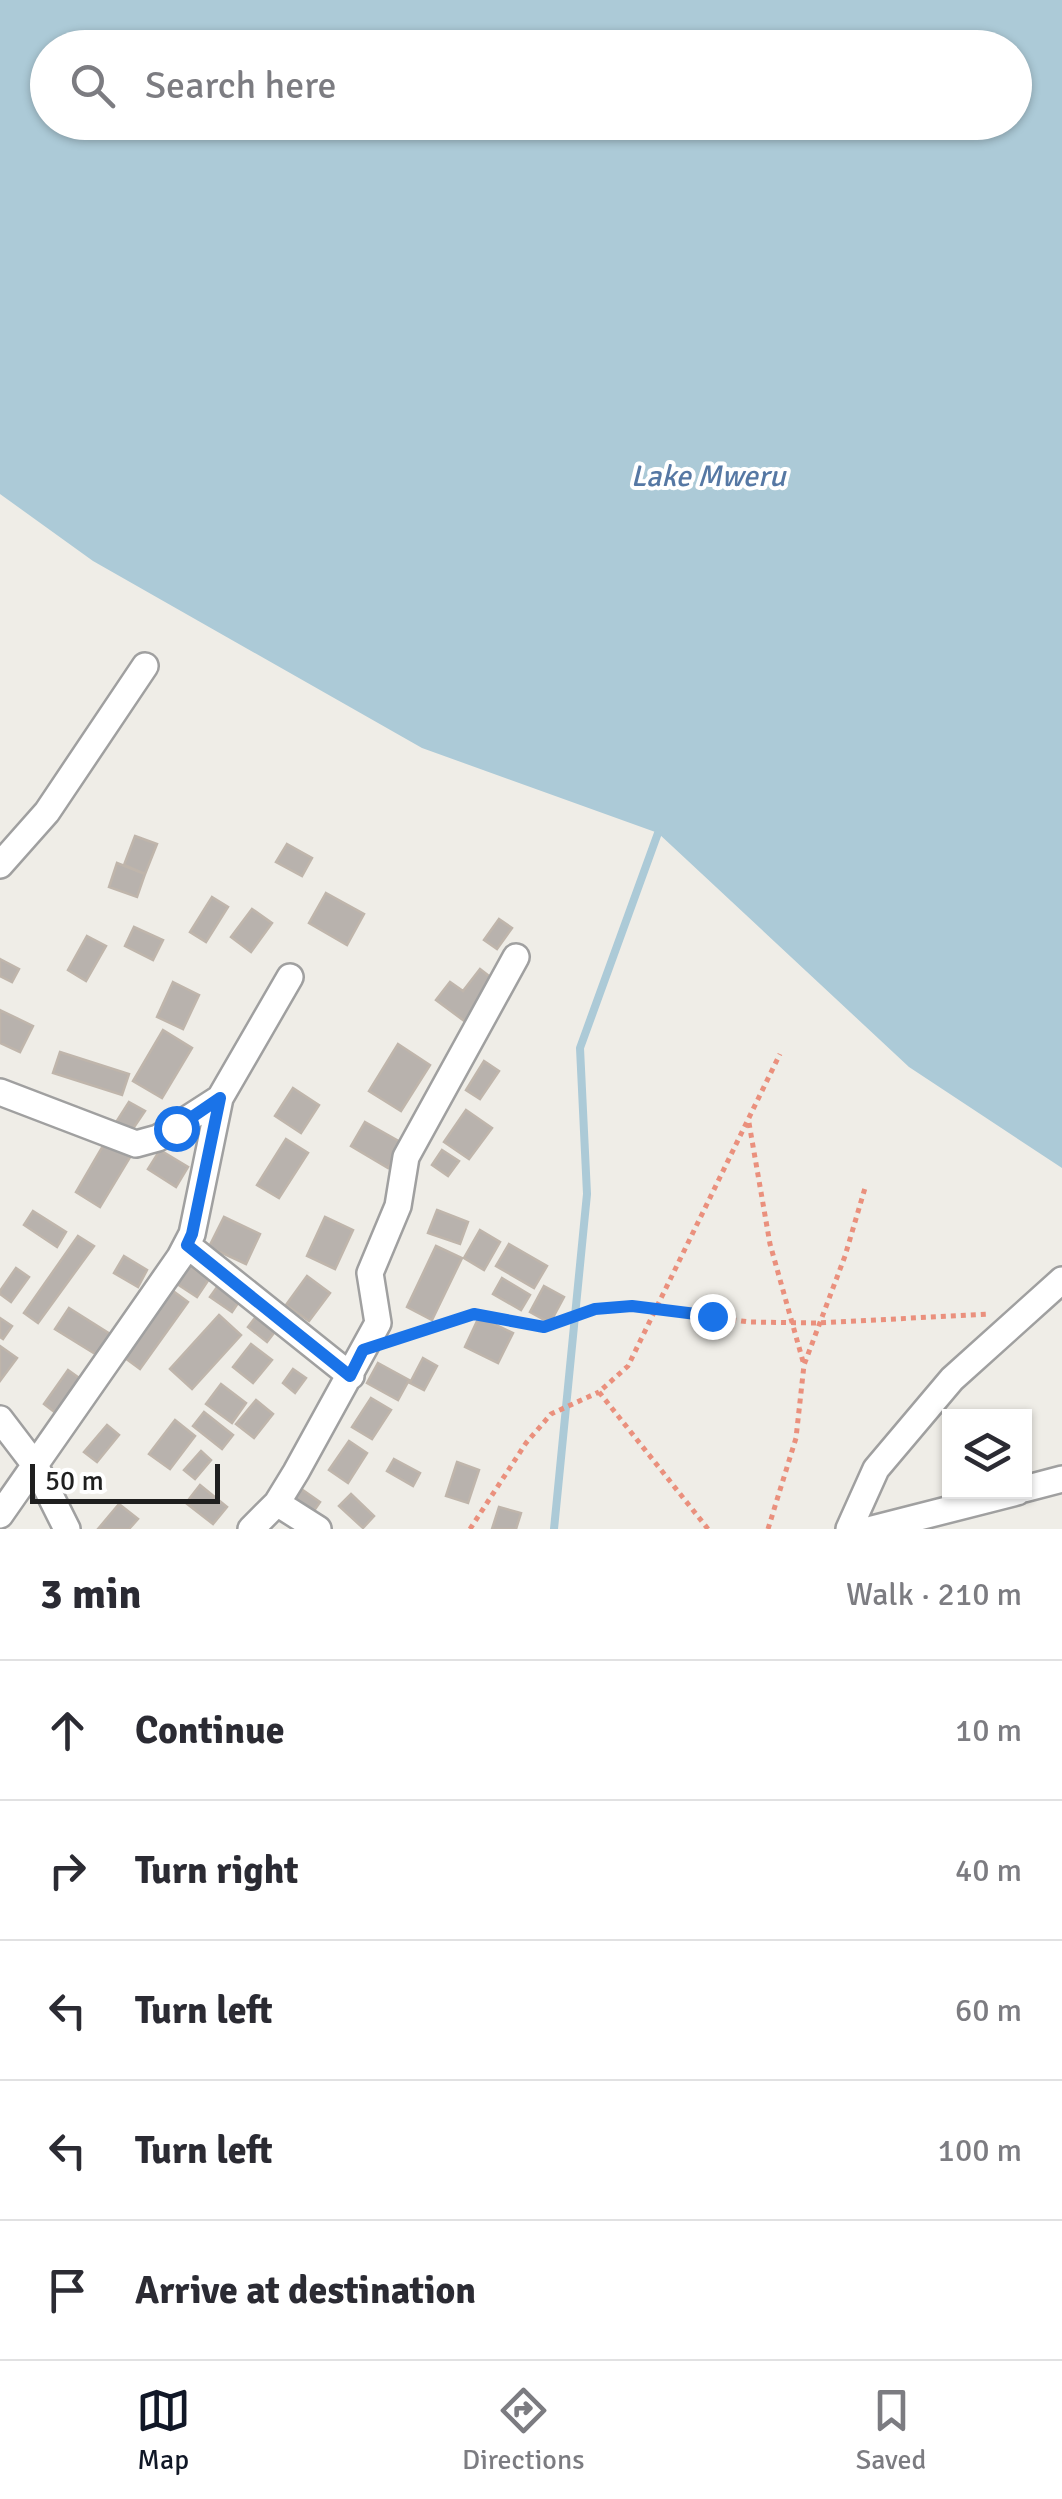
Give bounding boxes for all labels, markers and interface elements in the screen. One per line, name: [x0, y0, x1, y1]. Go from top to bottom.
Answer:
search box: [30, 30, 1032, 140]
icon: search: [65, 58, 120, 113]
text: Search here: [145, 62, 337, 109]
water label: Lake Mweru: [631, 458, 787, 495]
route start: [154, 1106, 200, 1152]
route end: [690, 1294, 736, 1340]
map controls: [942, 1409, 1032, 1499]
button: layers: [942, 1409, 1032, 1499]
scale bar: [30, 1459, 220, 1504]
text: 50 m: [45, 1464, 104, 1498]
text: 3 min: [40, 1569, 141, 1620]
text: Walk · 210 m: [846, 1575, 1022, 1614]
icon: ahead: [40, 1703, 95, 1758]
text: Continue: [135, 1707, 285, 1754]
text: 10 m: [955, 1711, 1022, 1750]
icon: right: [40, 1843, 95, 1898]
text: Turn right: [135, 1847, 299, 1894]
text: 40 m: [955, 1851, 1022, 1890]
icon: left: [40, 1983, 95, 2038]
text: Turn left: [135, 1987, 273, 2034]
text: 60 m: [955, 1991, 1022, 2030]
icon: left: [40, 2123, 95, 2178]
text: Turn left: [135, 2127, 273, 2174]
text: 100 m: [938, 2131, 1022, 2170]
icon: arrive: [40, 2263, 95, 2318]
text: Arrive at destination: [135, 2267, 476, 2314]
tab: Map: [136, 2383, 191, 2477]
tab: Directions: [462, 2383, 584, 2477]
tab: Saved: [856, 2383, 926, 2477]

